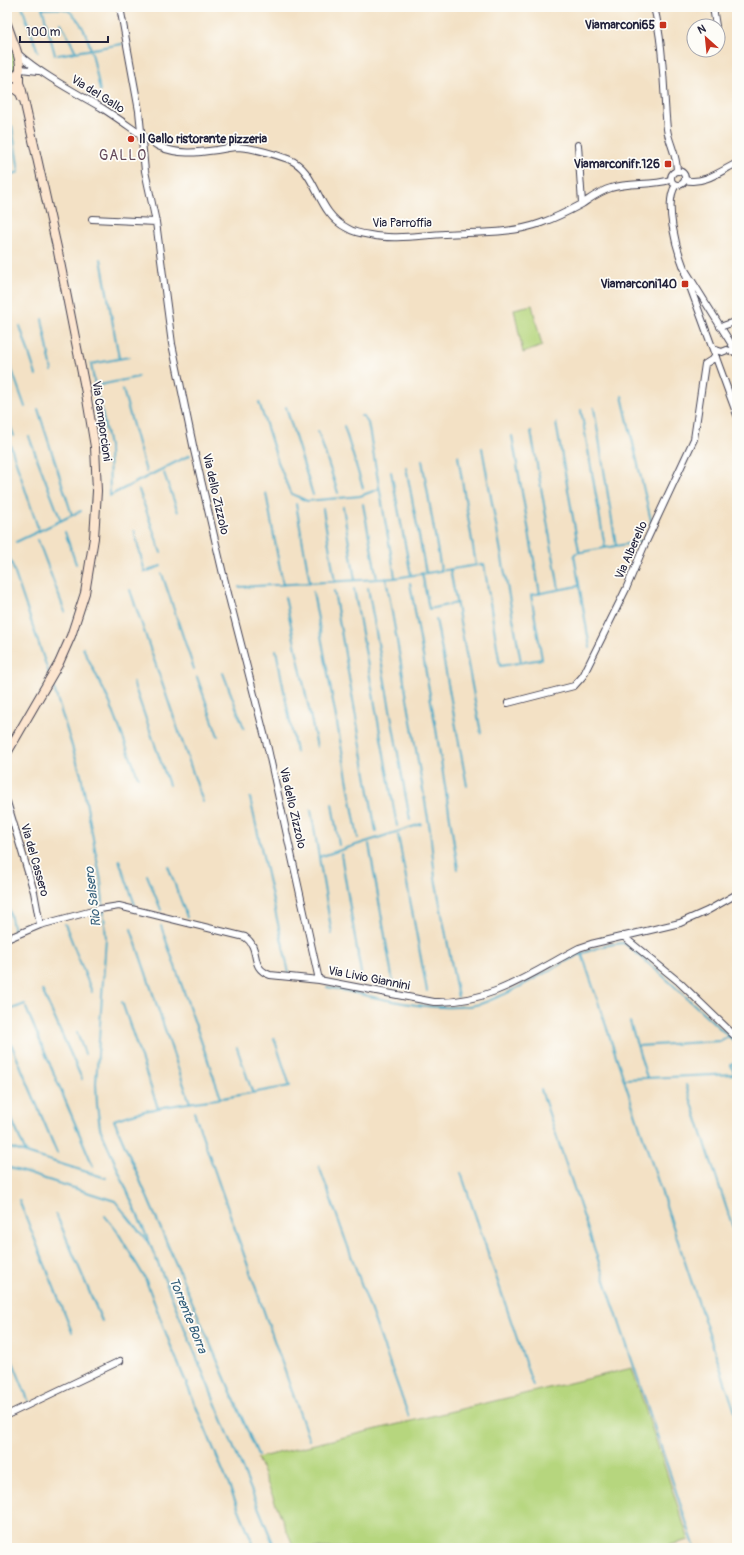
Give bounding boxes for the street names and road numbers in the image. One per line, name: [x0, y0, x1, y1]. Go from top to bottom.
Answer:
street label: Via del Gallo: [68, 72, 128, 117]
street label: Via Parroffia: [372, 216, 432, 231]
street label: Via Camporcioni: [88, 380, 115, 462]
street label: Via dello Zizzolo: [199, 452, 232, 537]
street label: Via Alberello: [612, 518, 651, 582]
street label: Via dello Zizzolo: [276, 766, 309, 851]
street label: Via del Cassero: [17, 822, 52, 899]
street label: Via Livio Giannini: [327, 963, 411, 994]

